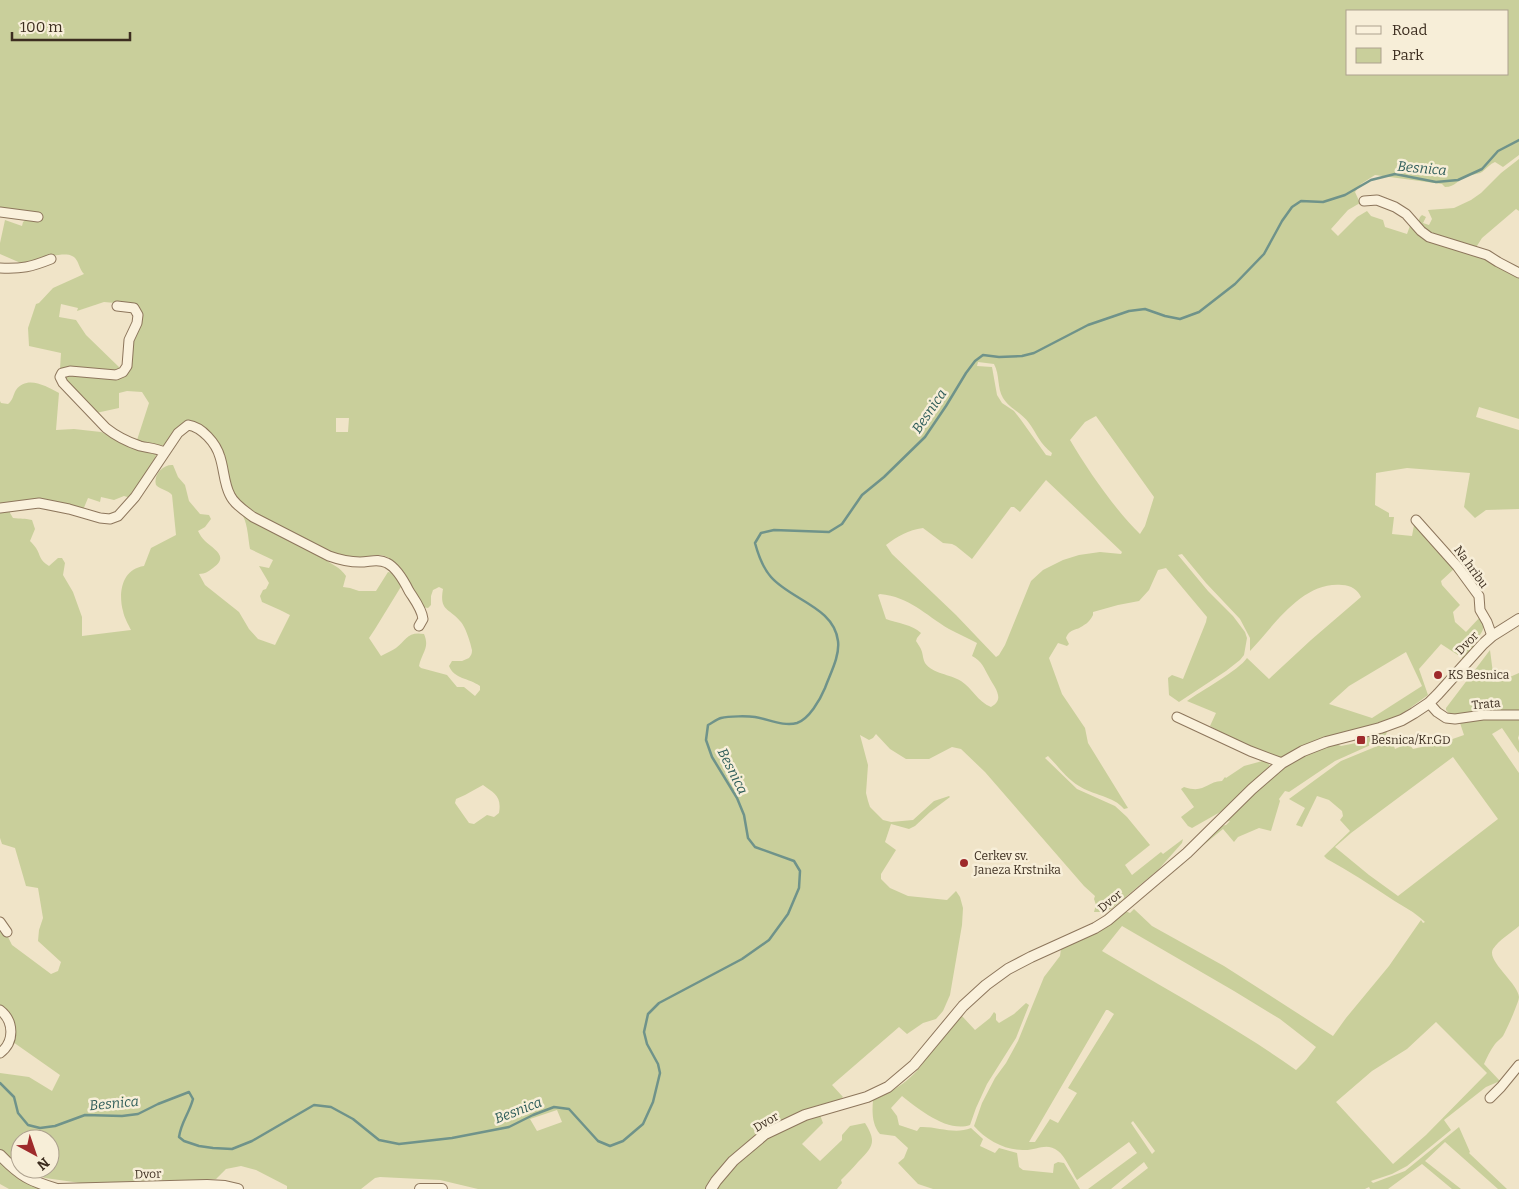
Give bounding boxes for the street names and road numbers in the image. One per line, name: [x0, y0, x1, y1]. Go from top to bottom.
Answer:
street label: Na hribu: [1451, 543, 1491, 591]
street label: Dvor: [1453, 628, 1482, 657]
street label: Trata: [1471, 696, 1501, 712]
street label: Dvor: [1095, 887, 1125, 915]
street label: Dvor: [751, 1109, 782, 1135]
street label: Dvor: [134, 1167, 162, 1181]

